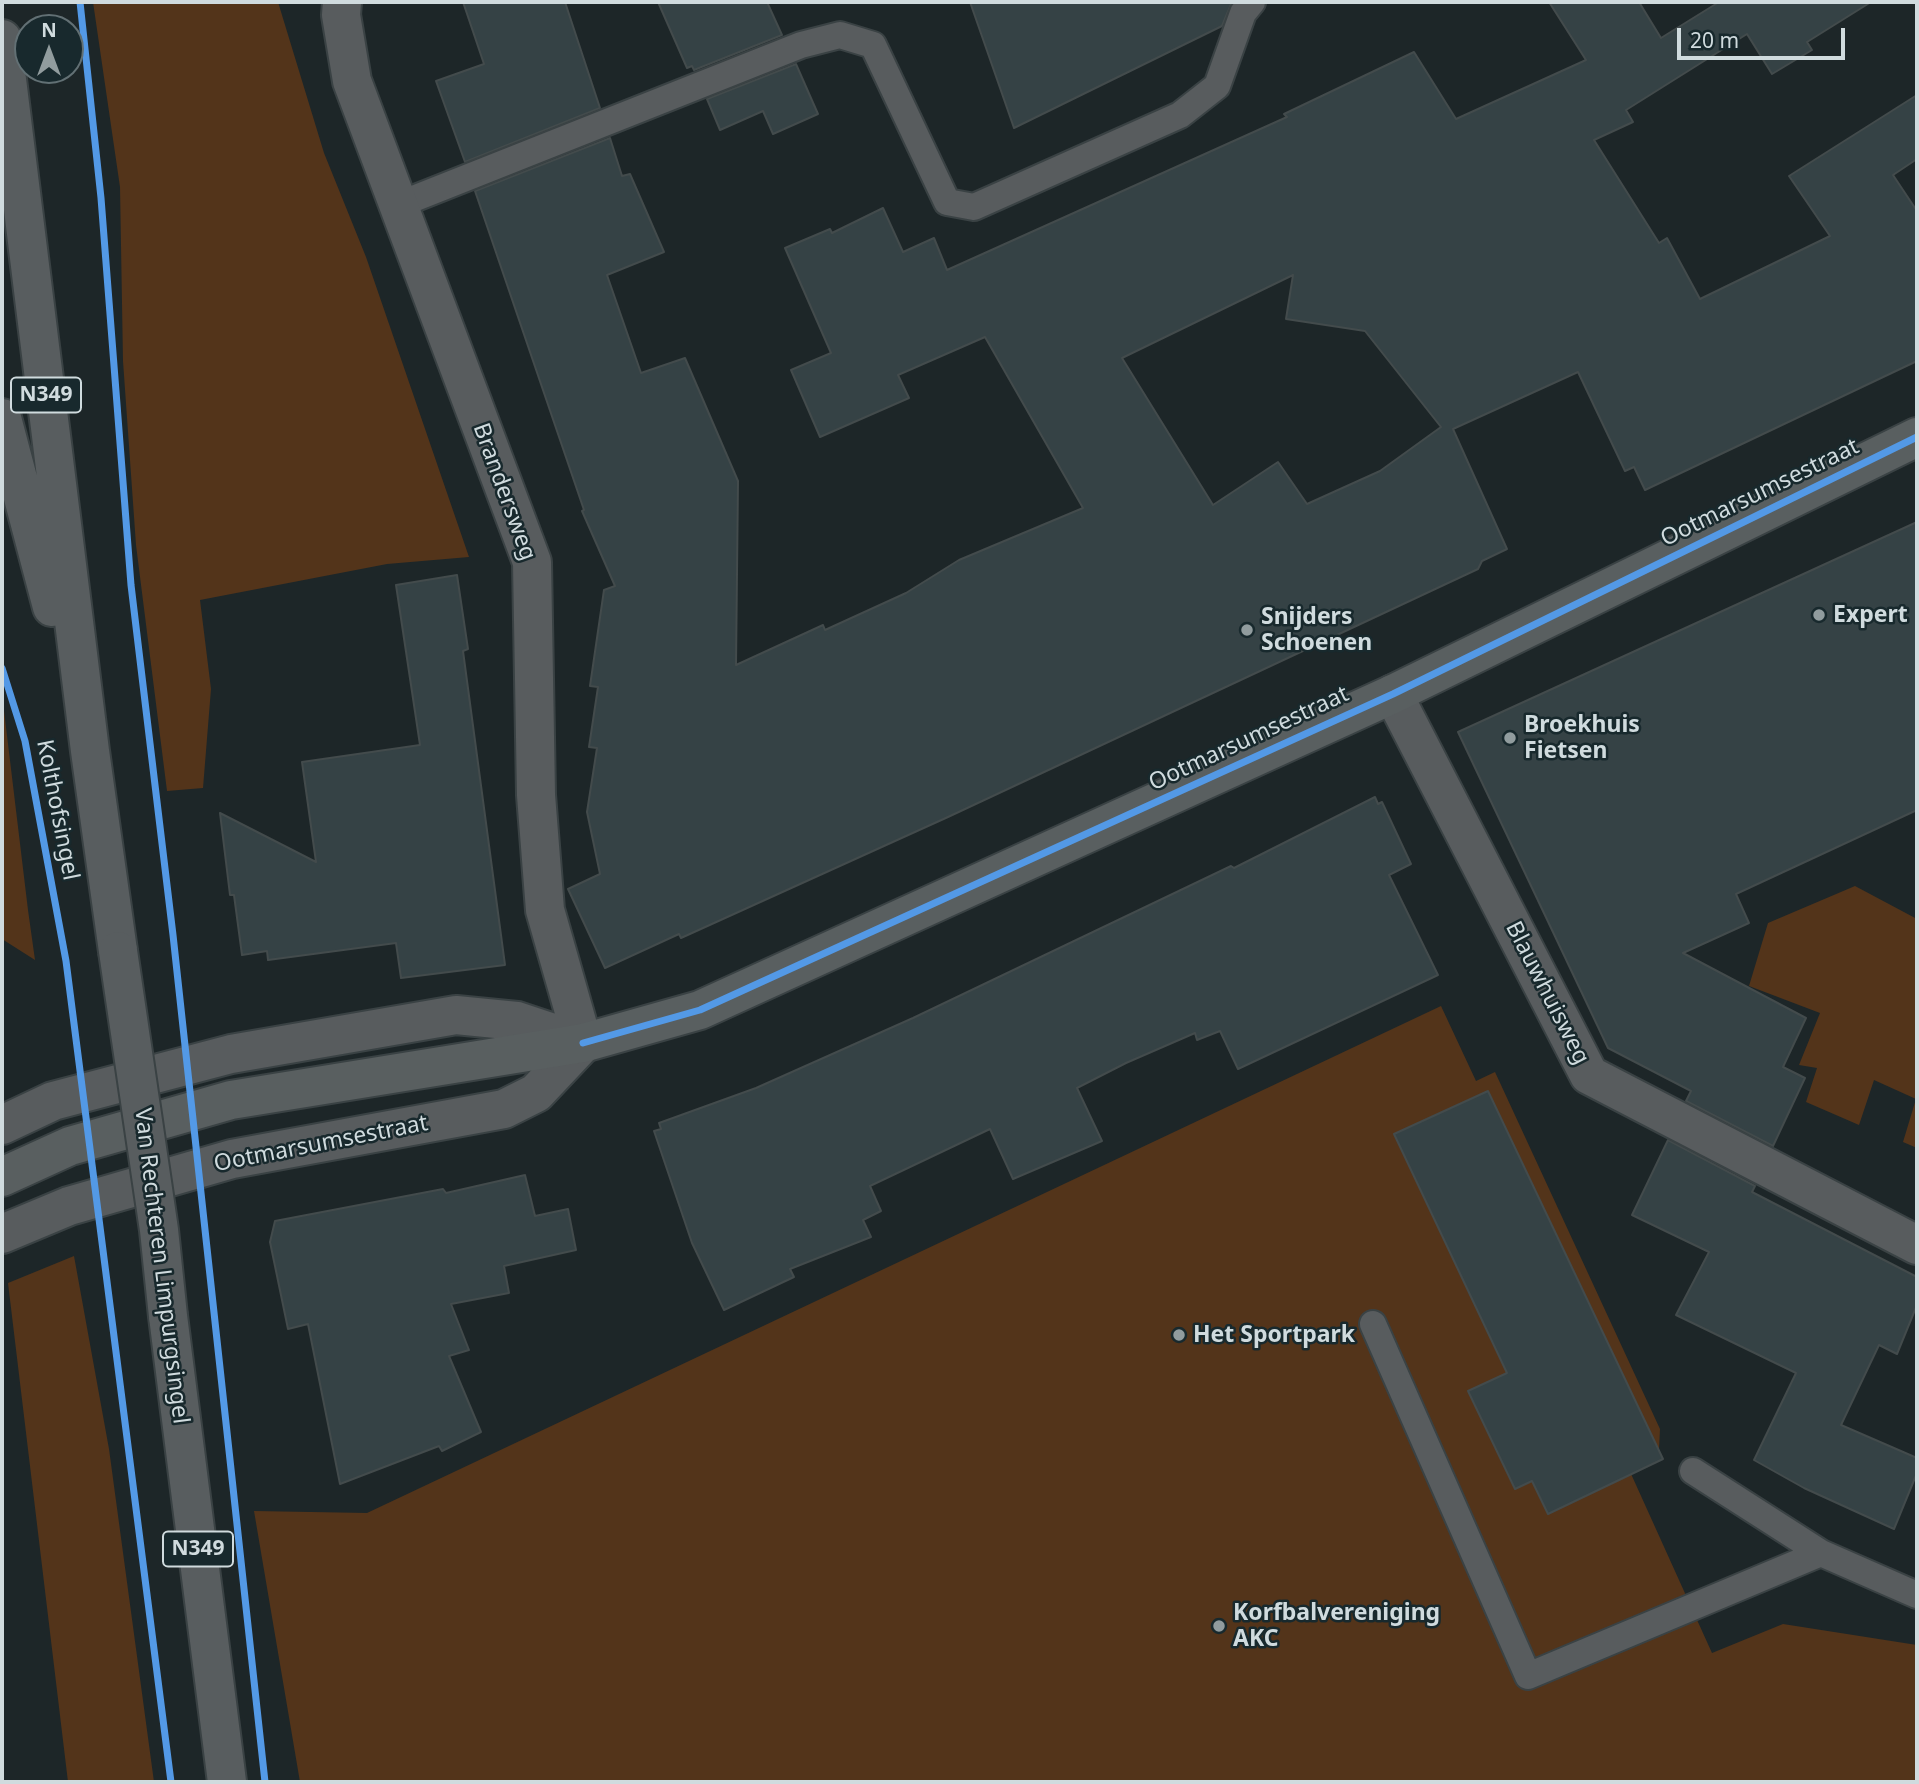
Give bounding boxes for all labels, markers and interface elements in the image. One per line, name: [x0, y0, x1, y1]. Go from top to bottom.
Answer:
north arrow: [14, 14, 84, 84]
scale bar: [1681, 14, 1849, 58]
text: N: [41, 17, 57, 43]
text: 20 m: [1690, 26, 1739, 54]
road number: N349: [11, 378, 81, 412]
street label: Brandersweg: [466, 420, 542, 564]
street label: Ootmarsumsestraat: [1656, 433, 1864, 553]
place label: Expert: [1833, 601, 1908, 629]
place label: Snijders Schoenen: [1261, 603, 1372, 657]
marker: Expert: [1811, 607, 1827, 623]
marker: Snijders Schoenen: [1239, 622, 1255, 638]
street label: Ootmarsumsestraat: [1145, 681, 1353, 797]
place label: Broekhuis Fietsen: [1524, 711, 1640, 765]
marker: Broekhuis Fietsen: [1502, 730, 1518, 746]
street label: Kolthofsingel: [30, 737, 84, 883]
street label: Blauwhuisweg: [1499, 917, 1595, 1069]
street label: Van Rechteren Limpurgsingel: [128, 1107, 194, 1425]
street label: Ootmarsumsestraat: [212, 1110, 430, 1178]
place label: Het Sportpark: [1193, 1321, 1355, 1349]
marker: Het Sportpark: [1171, 1327, 1187, 1343]
road number: N349: [163, 1532, 233, 1566]
place label: Korfbalvereniging AKC: [1233, 1599, 1440, 1653]
marker: Korfbalvereniging AKC: [1211, 1618, 1227, 1634]

